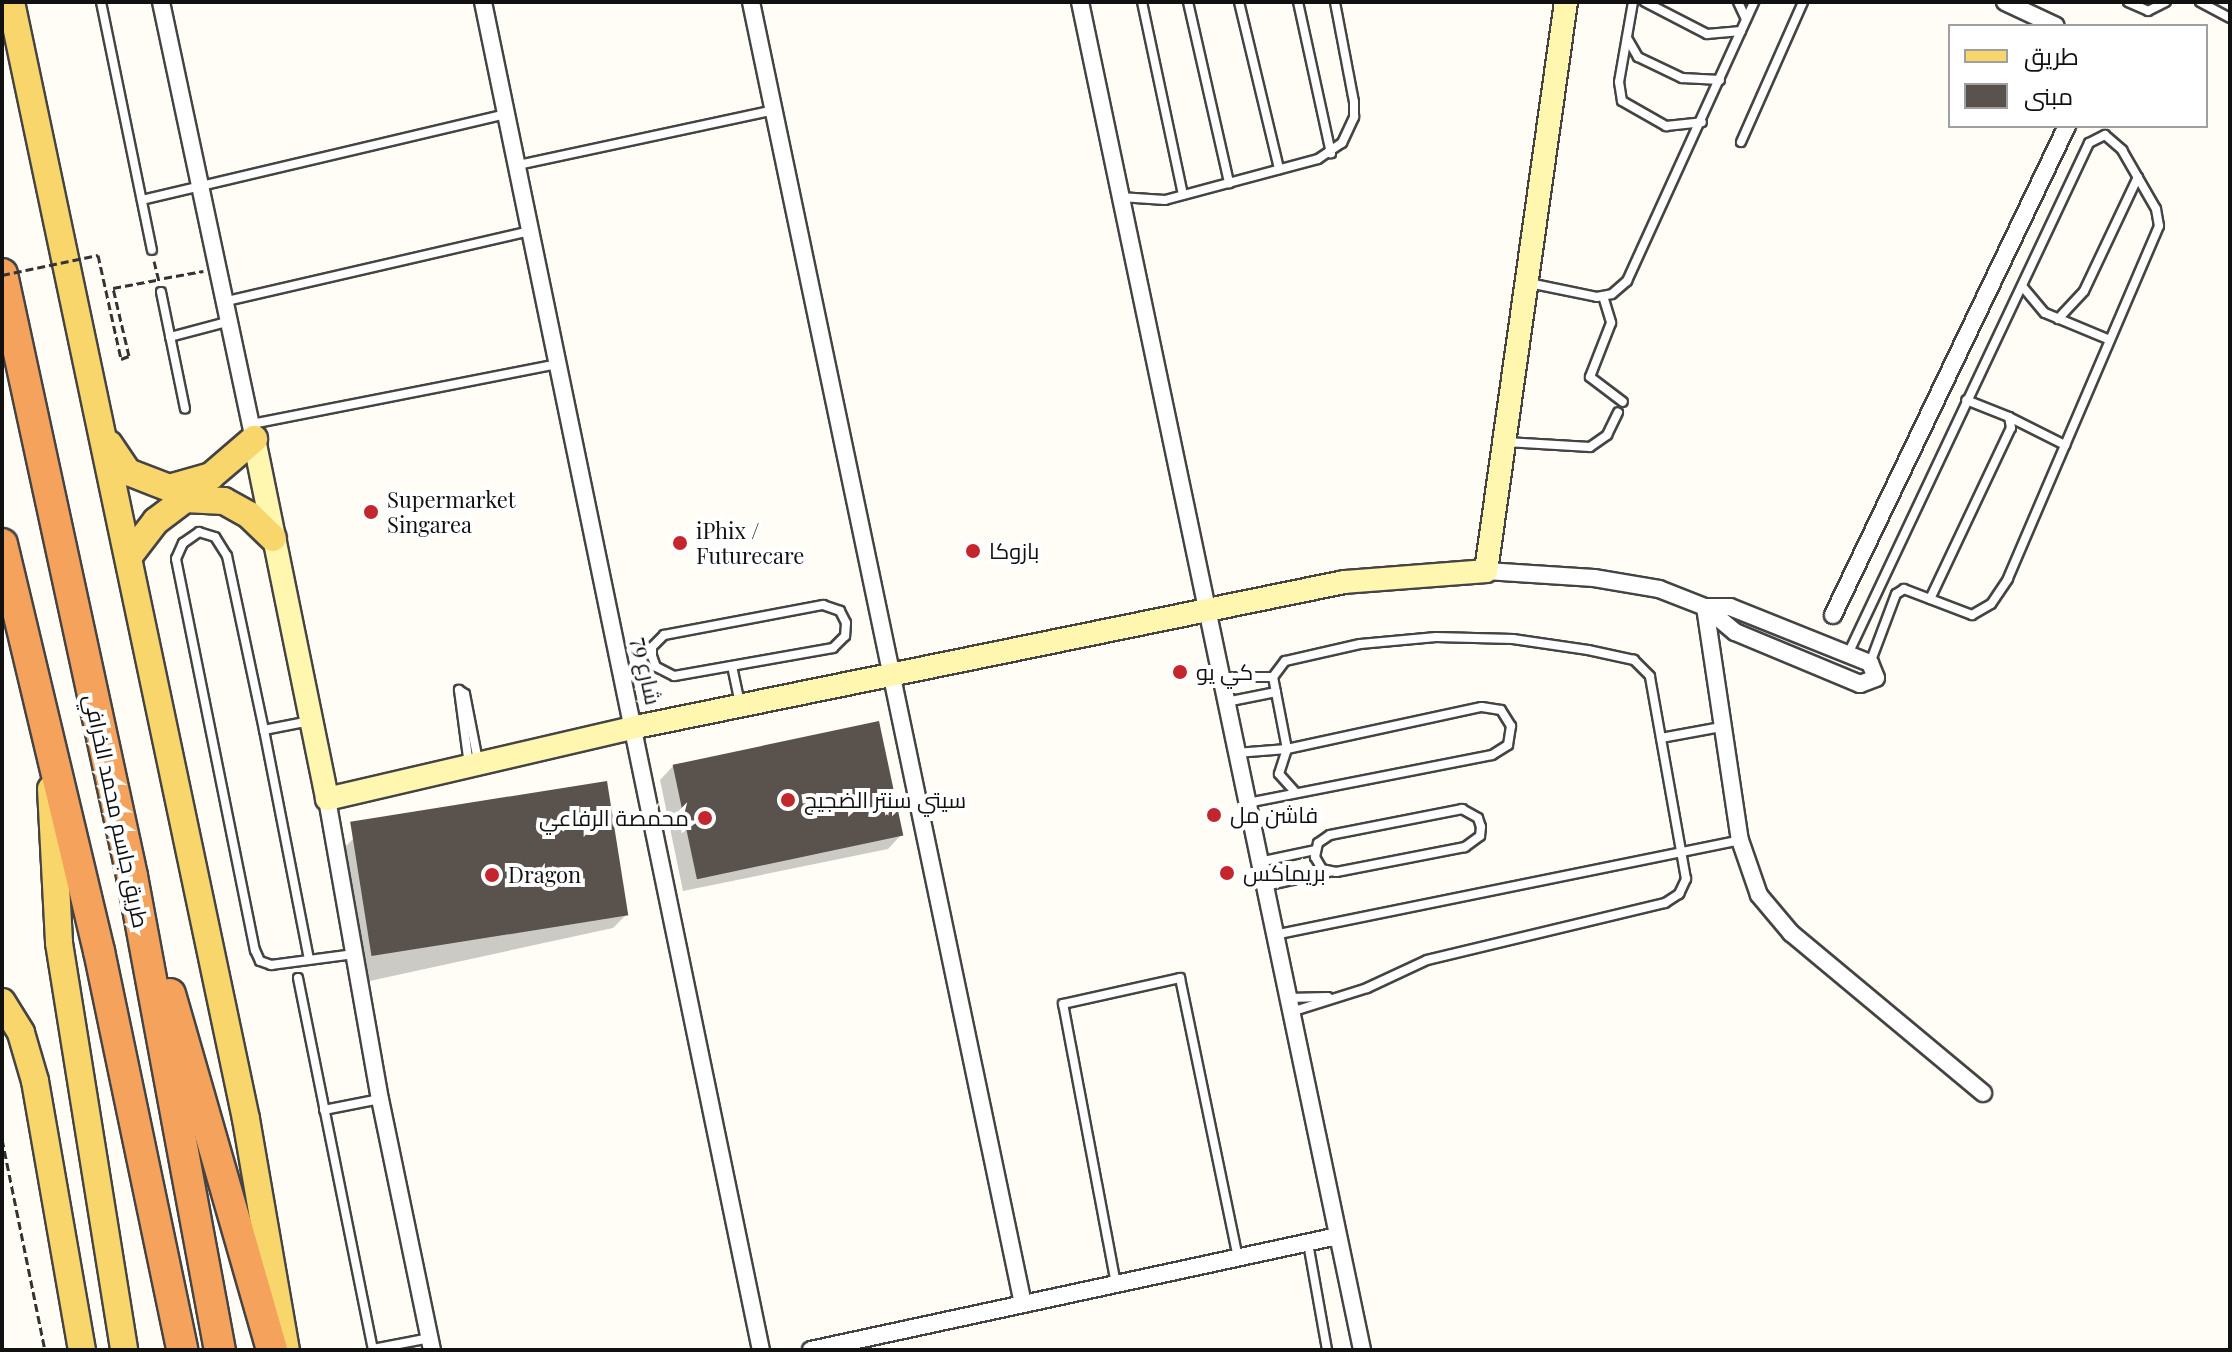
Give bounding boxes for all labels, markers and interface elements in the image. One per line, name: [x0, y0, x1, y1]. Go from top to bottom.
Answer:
legend: [1948, 24, 2208, 128]
text: طريق: [2024, 39, 2079, 71]
text: مبنى: [2024, 79, 2073, 111]
place label: Supermarket Singarea: [387, 486, 516, 538]
marker: Supermarket Singarea: [362, 503, 380, 521]
place label: iPhix / Futurecare: [696, 517, 804, 568]
marker: iPhix / Futurecare: [671, 534, 689, 552]
place label: بازوكا: [989, 538, 1039, 564]
marker: بازوكا: [964, 542, 982, 560]
street label: شارع 79: [627, 635, 667, 707]
place label: كي يو: [1196, 659, 1253, 685]
marker: كي يو: [1171, 663, 1189, 681]
street label: طريق جاسم محمد الخرافي: [79, 692, 155, 930]
place label: سيتي سنتر الضجيج: [804, 787, 966, 813]
marker: سيتي سنتر الضجيج: [779, 791, 797, 809]
place label: فاشن مل: [1230, 802, 1318, 828]
place label: محمصة الرفاعي: [539, 805, 689, 831]
marker: فاشن مل: [1205, 806, 1223, 824]
marker: محمصة الرفاعي: [696, 809, 714, 827]
place label: بريماكس: [1243, 860, 1326, 886]
place label: Dragon: [508, 862, 581, 888]
marker: بريماكس: [1218, 864, 1236, 882]
marker: Dragon: [483, 866, 501, 884]

